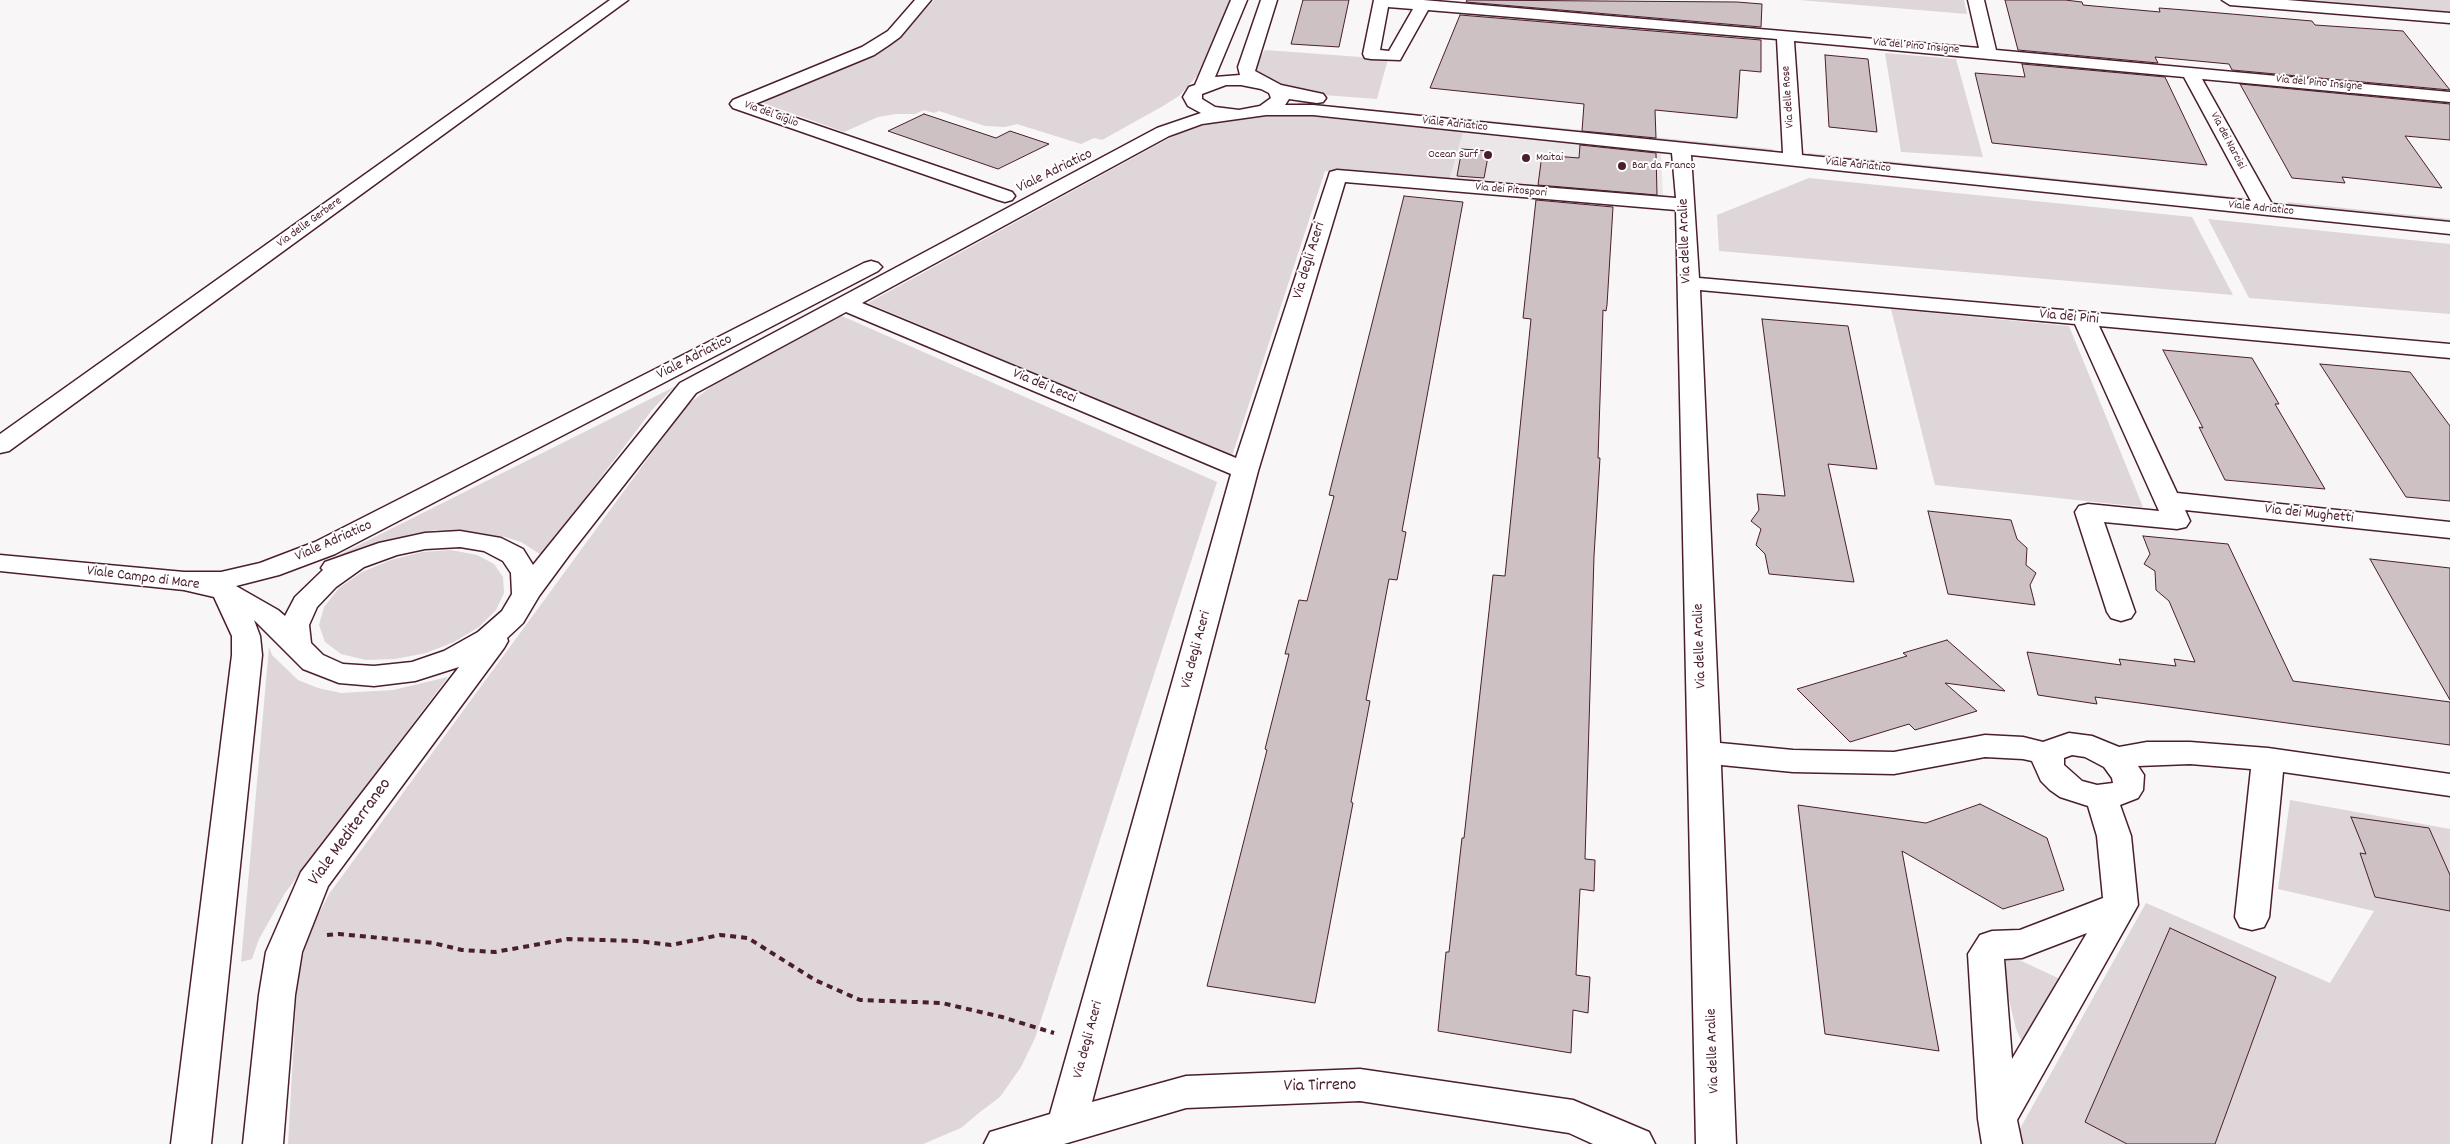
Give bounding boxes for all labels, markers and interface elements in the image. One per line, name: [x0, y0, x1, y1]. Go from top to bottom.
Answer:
street label: Via del Pino Insigne: [1872, 36, 1960, 58]
street label: Via delle Rose: [1780, 65, 1798, 129]
street label: Via del Pino Insigne: [2275, 73, 2363, 95]
street label: Via del Giglio: [742, 99, 800, 131]
street label: Via dei Narcisi: [2206, 110, 2248, 172]
street label: Viale Adriatico: [1422, 114, 1488, 136]
street label: Viale Adriatico: [1014, 146, 1096, 198]
place label: Ocean Surf: [1428, 148, 1478, 162]
marker: Ocean Surf: [1482, 149, 1494, 161]
place label: Maitai: [1536, 151, 1563, 165]
marker: Maitai: [1520, 152, 1532, 164]
street label: Viale Adriatico: [1825, 155, 1891, 177]
place label: Bar da Franco: [1632, 159, 1696, 173]
marker: Bar da Franco: [1616, 160, 1628, 172]
street label: Via dei Pitospori: [1474, 181, 1548, 201]
street label: Via delle Gerbere: [275, 195, 345, 251]
street label: Via delle Aralie: [1676, 198, 1696, 284]
street label: Viale Adriatico: [2228, 198, 2294, 220]
street label: Via degli Aceri: [1290, 220, 1330, 302]
street label: Via dei Pini: [2039, 306, 2099, 330]
street label: Viale Adriatico: [654, 331, 736, 385]
street label: Via dei Lecci: [1009, 365, 1079, 409]
street label: Via dei Mughetti: [2264, 501, 2354, 529]
street label: Viale Adriatico: [293, 517, 375, 567]
street label: Viale Campo di Mare: [86, 563, 200, 595]
street label: Via delle Aralie: [1691, 603, 1711, 689]
street label: Via degli Aceri: [1178, 609, 1216, 691]
street label: Viale Mediterraneo: [305, 775, 397, 891]
street label: Via degli Aceri: [1070, 999, 1108, 1081]
street label: Via delle Aralie: [1704, 1008, 1724, 1094]
street label: Via Tirreno: [1284, 1076, 1356, 1098]

